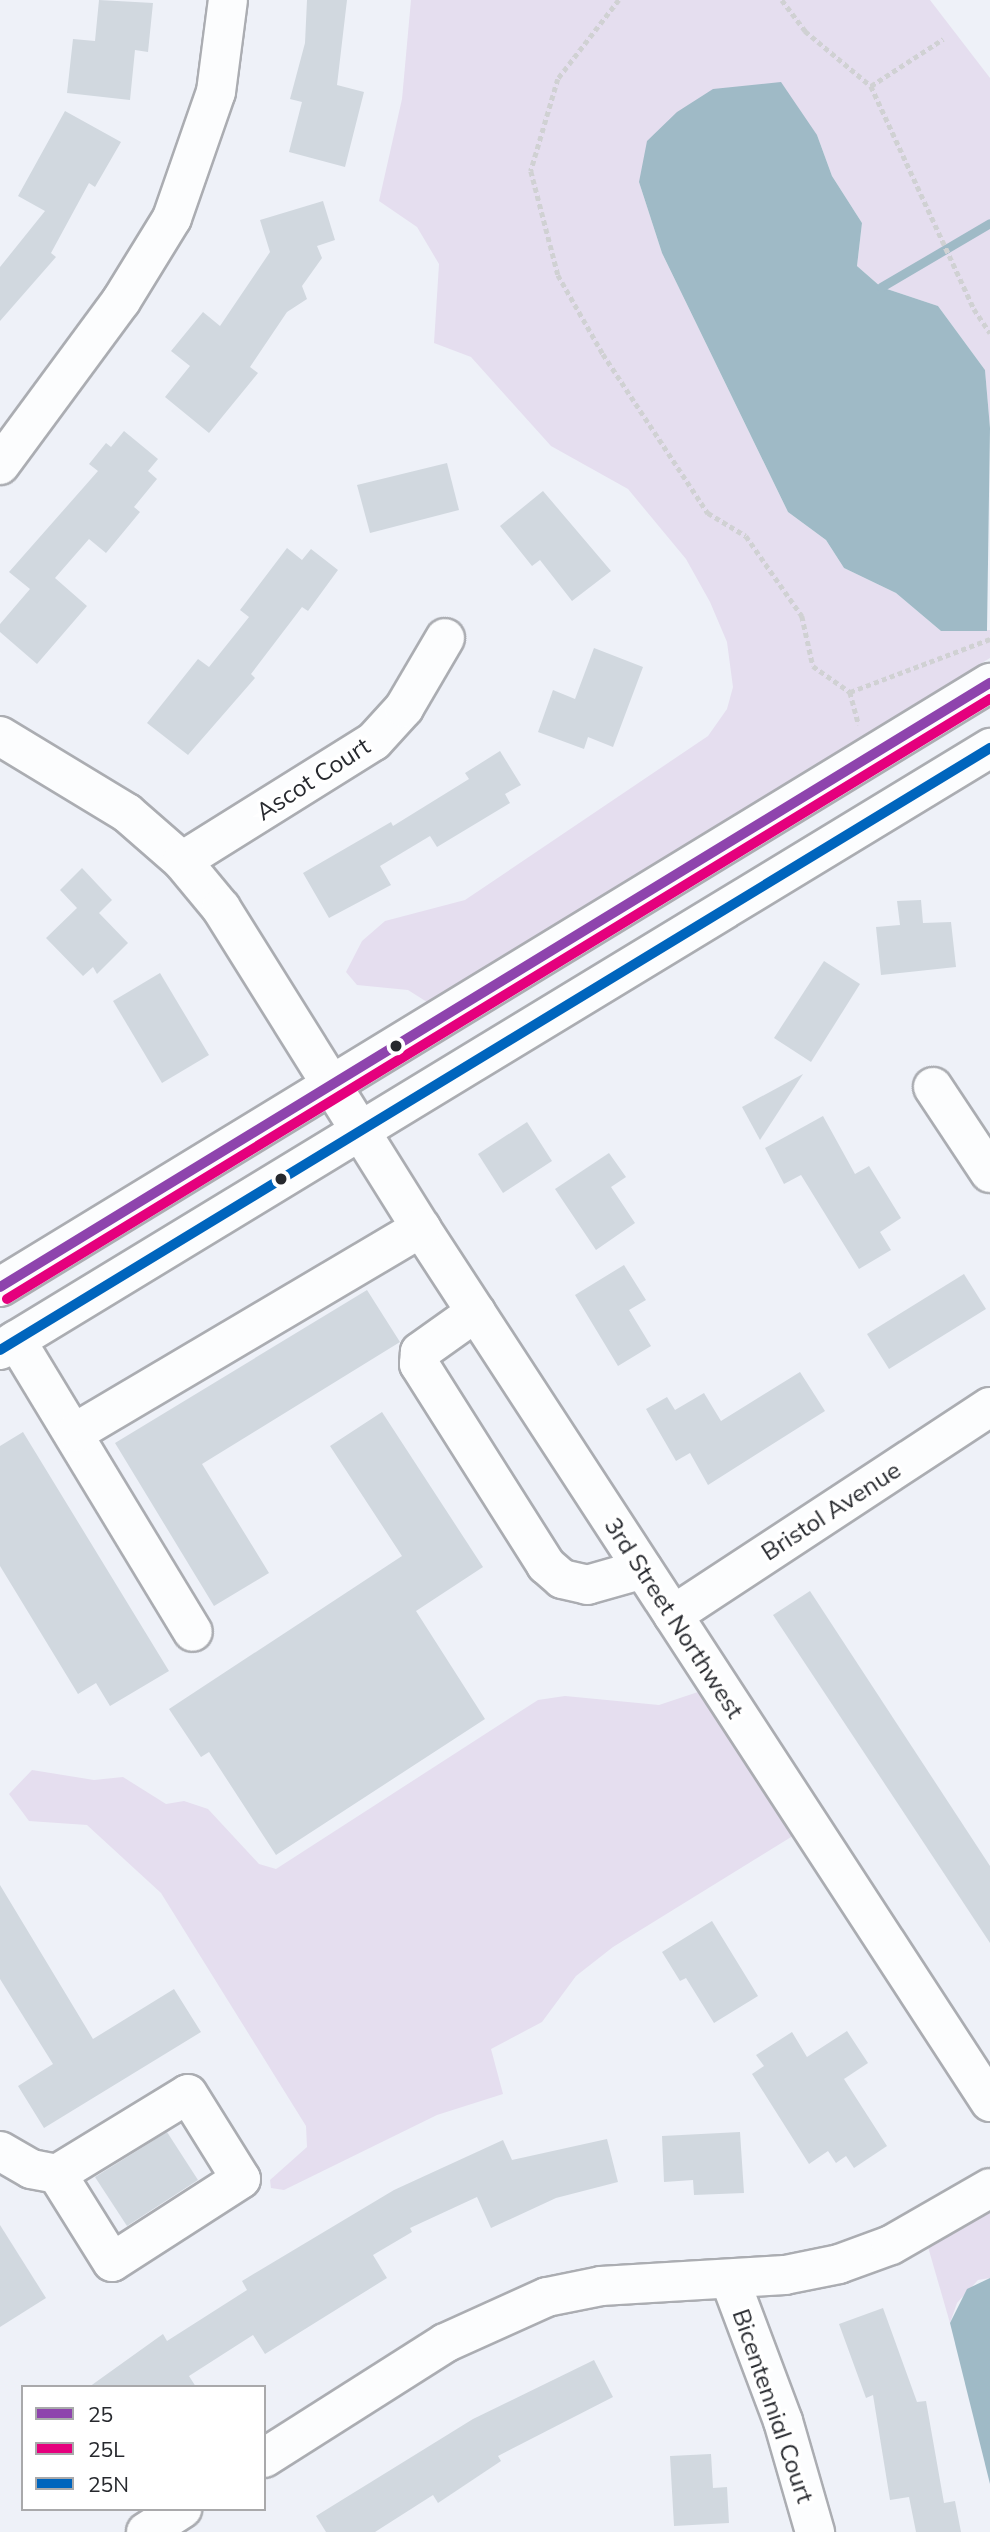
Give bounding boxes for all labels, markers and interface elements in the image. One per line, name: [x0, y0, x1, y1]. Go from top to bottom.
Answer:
street label: Ascot Court: [251, 731, 375, 827]
unlabelled marker: [389, 1039, 403, 1053]
unlabelled marker: [274, 1172, 288, 1186]
street label: Bristol Avenue: [756, 1455, 906, 1567]
street label: 3rd Street Northwest: [598, 1512, 750, 1724]
street label: Bicentennial Court: [726, 2305, 820, 2507]
legend: [21, 2385, 266, 2511]
text: 25: [88, 2401, 113, 2427]
text: 25L: [88, 2436, 125, 2462]
text: 25N: [88, 2471, 129, 2497]

